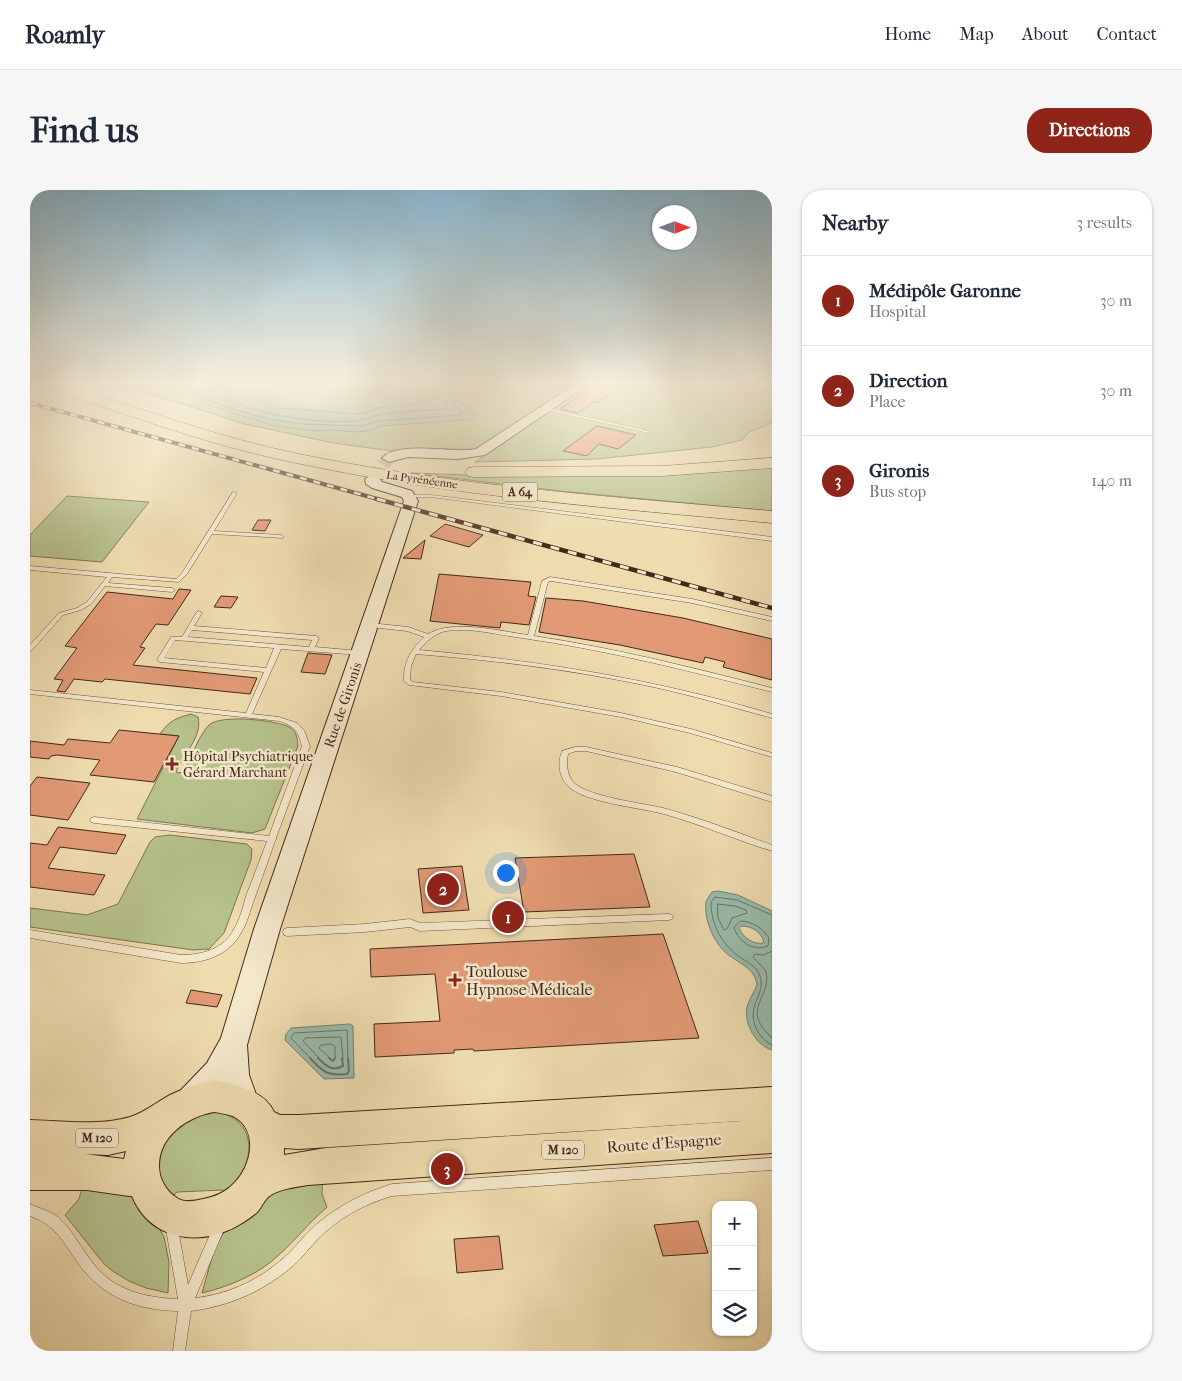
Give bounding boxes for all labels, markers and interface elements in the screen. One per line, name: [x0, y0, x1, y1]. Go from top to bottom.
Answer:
text: Roamly: [25, 21, 104, 49]
text: Home: [884, 24, 931, 45]
text: Map: [959, 24, 994, 45]
text: About: [1022, 24, 1068, 45]
text: Contact: [1096, 24, 1157, 45]
button: Directions: [1027, 108, 1152, 153]
text: Find us: [30, 110, 139, 151]
north arrow: [652, 205, 697, 250]
text: Nearby: [822, 211, 888, 235]
text: 3 results: [1076, 213, 1132, 232]
text: Médipôle Garonne: [869, 280, 1021, 302]
text: 1: [835, 291, 841, 310]
text: 30 m: [1100, 291, 1132, 310]
text: Hospital: [869, 302, 926, 321]
text: Direction: [869, 370, 948, 392]
text: 2: [834, 381, 842, 400]
text: 30 m: [1100, 381, 1132, 400]
text: Place: [869, 392, 905, 411]
text: Gironis: [869, 460, 929, 482]
street label: La Pyrénéenne: [385, 469, 459, 492]
text: 3: [835, 471, 841, 490]
text: 140 m: [1091, 471, 1132, 490]
road number: A 64: [502, 482, 538, 502]
text: Bus stop: [869, 482, 926, 501]
street label: Rue de Gironis: [320, 660, 366, 750]
place label: Hôpital Psychiatrique Gérard Marchant: [183, 748, 313, 781]
marker: Hôpital Psychiatrique Gérard Marchant: [165, 757, 179, 771]
your location: [493, 860, 519, 886]
pin: 2: [427, 870, 459, 908]
pin: 1: [492, 898, 524, 936]
place label: Toulouse Hypnose Médicale: [466, 962, 592, 999]
marker: Toulouse Hypnose Médicale: [448, 973, 462, 987]
road number: M 120: [76, 1128, 118, 1148]
street label: Route d'Espagne: [606, 1130, 722, 1156]
road number: M 120: [542, 1140, 584, 1160]
pin: 3: [431, 1150, 463, 1188]
map controls: [712, 1201, 757, 1336]
button: +: [712, 1201, 757, 1246]
button: −: [712, 1246, 757, 1291]
button: layers: [712, 1291, 757, 1336]

